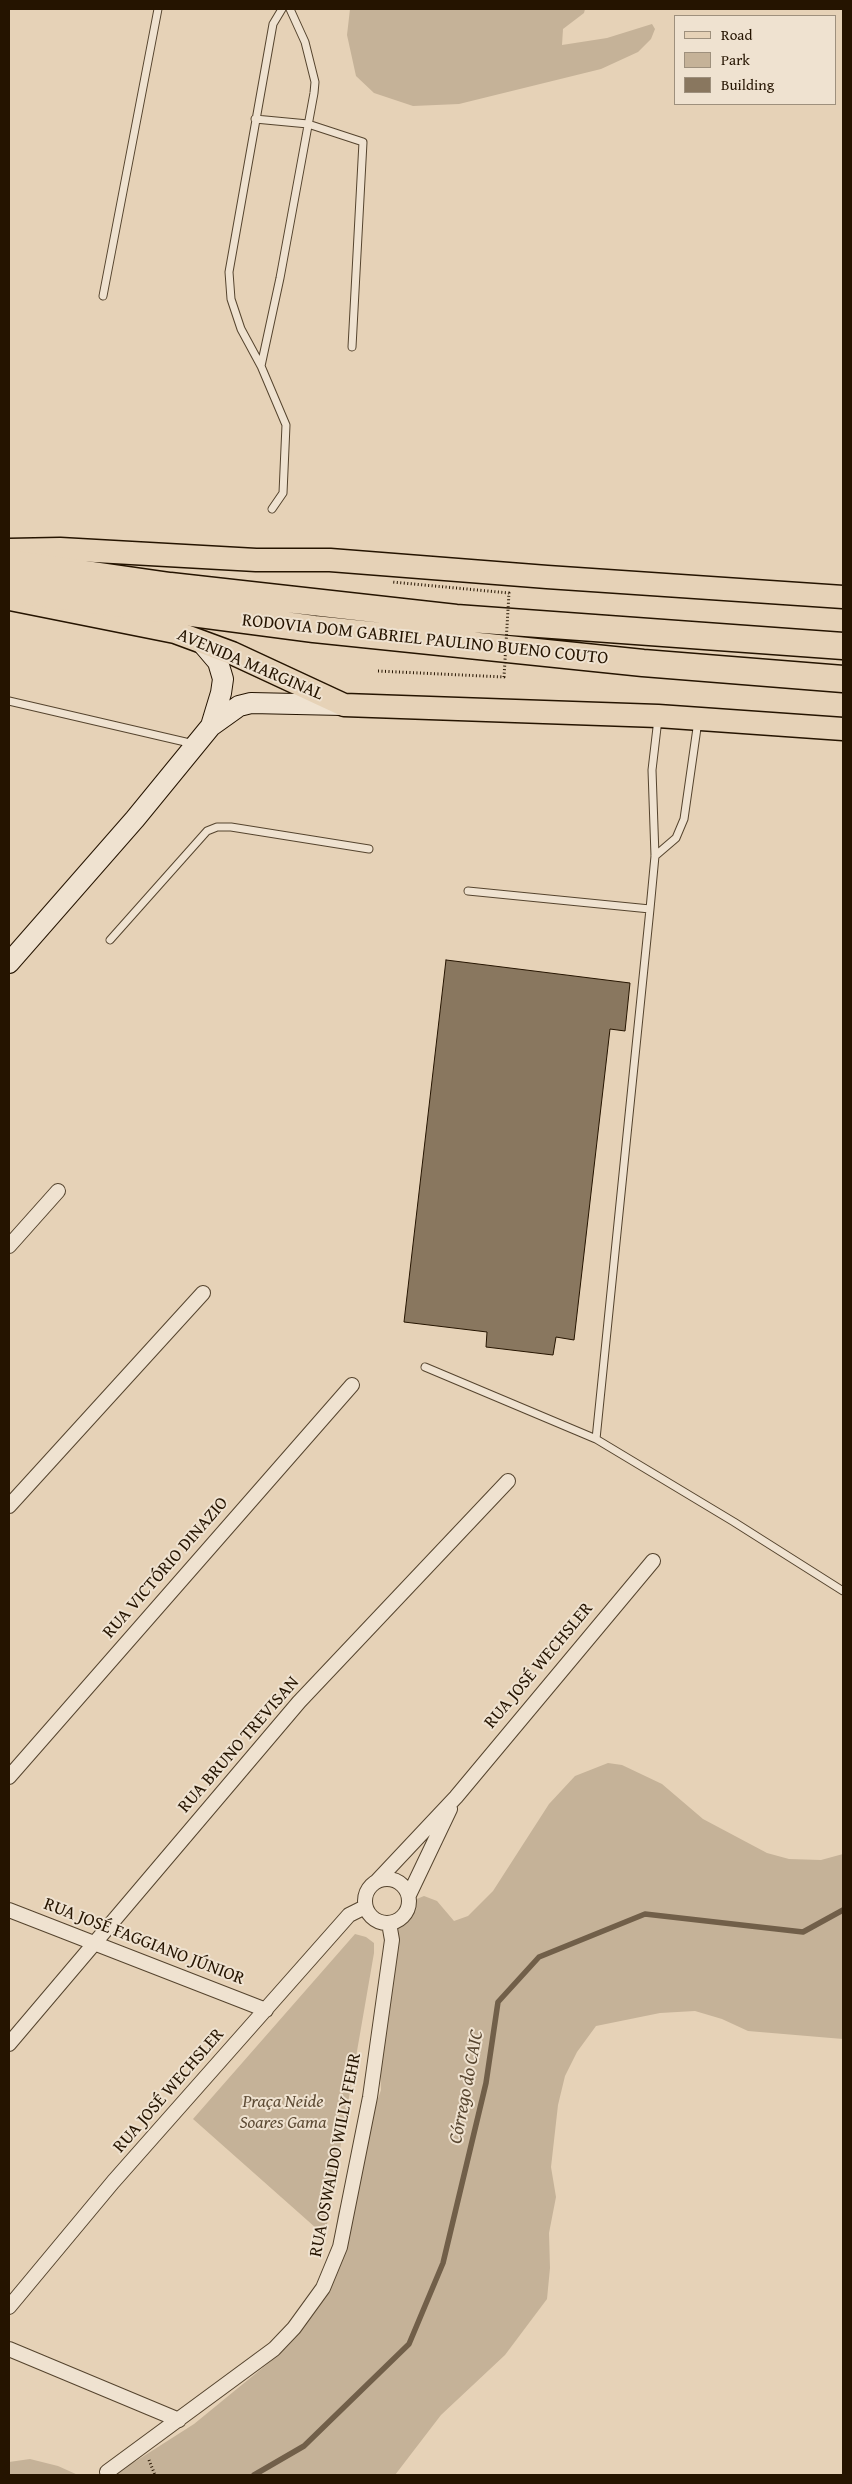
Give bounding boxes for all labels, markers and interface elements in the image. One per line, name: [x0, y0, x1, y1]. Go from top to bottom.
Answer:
legend: [674, 15, 837, 105]
text: Road: [721, 24, 752, 45]
text: Park: [721, 49, 750, 70]
text: Building: [721, 74, 774, 95]
street label: RODOVIA DOM GABRIEL PAULINO BUENO COUTO: [241, 610, 609, 670]
street label: AVENIDA MARGINAL: [174, 624, 326, 706]
street label: RUA VICTÓRIO DINAZIO: [99, 1493, 233, 1643]
street label: RUA JOSÉ WECHSLER: [480, 1599, 598, 1733]
street label: RUA BRUNO TREVISAN: [174, 1672, 304, 1818]
street label: RUA JOSÉ FAGGIANO JÚNIOR: [41, 1894, 247, 1990]
street label: RUA JOSÉ WECHSLER: [109, 2024, 229, 2158]
water label: Córrego do CAIC: [445, 2028, 489, 2146]
street label: RUA OSWALDO WILLY FEHR: [306, 2051, 366, 2259]
park label: Praça Neide Soares Gama: [239, 2091, 327, 2134]

